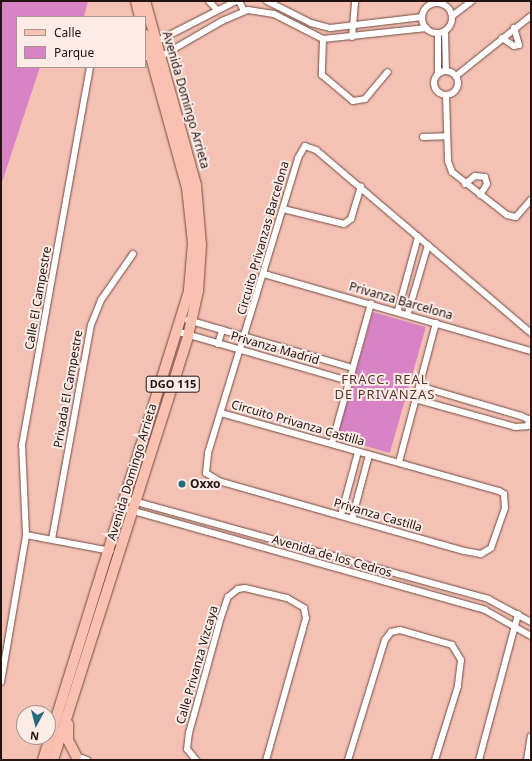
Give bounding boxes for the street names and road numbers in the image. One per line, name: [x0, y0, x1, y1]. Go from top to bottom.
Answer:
street label: Avenida Domingo Arrieta: [159, 30, 213, 170]
street label: Circuito Privanzas Barcelona: [234, 159, 292, 317]
street label: Calle El Campestre: [22, 245, 54, 351]
street label: Privanza Barcelona: [347, 279, 455, 323]
street label: Privanza Madrid: [229, 328, 321, 368]
street label: Privada El Campestre: [51, 329, 85, 449]
road number: DGO 115: [145, 375, 201, 393]
street label: Circuito Privanza Castilla: [230, 397, 366, 449]
street label: Avenida Domingo Arrieta: [104, 402, 160, 542]
street label: Privanza Castilla: [332, 495, 424, 535]
street label: Avenida de los Cedros: [270, 532, 394, 580]
street label: Calle Privanza Vizcaya: [173, 604, 221, 726]

